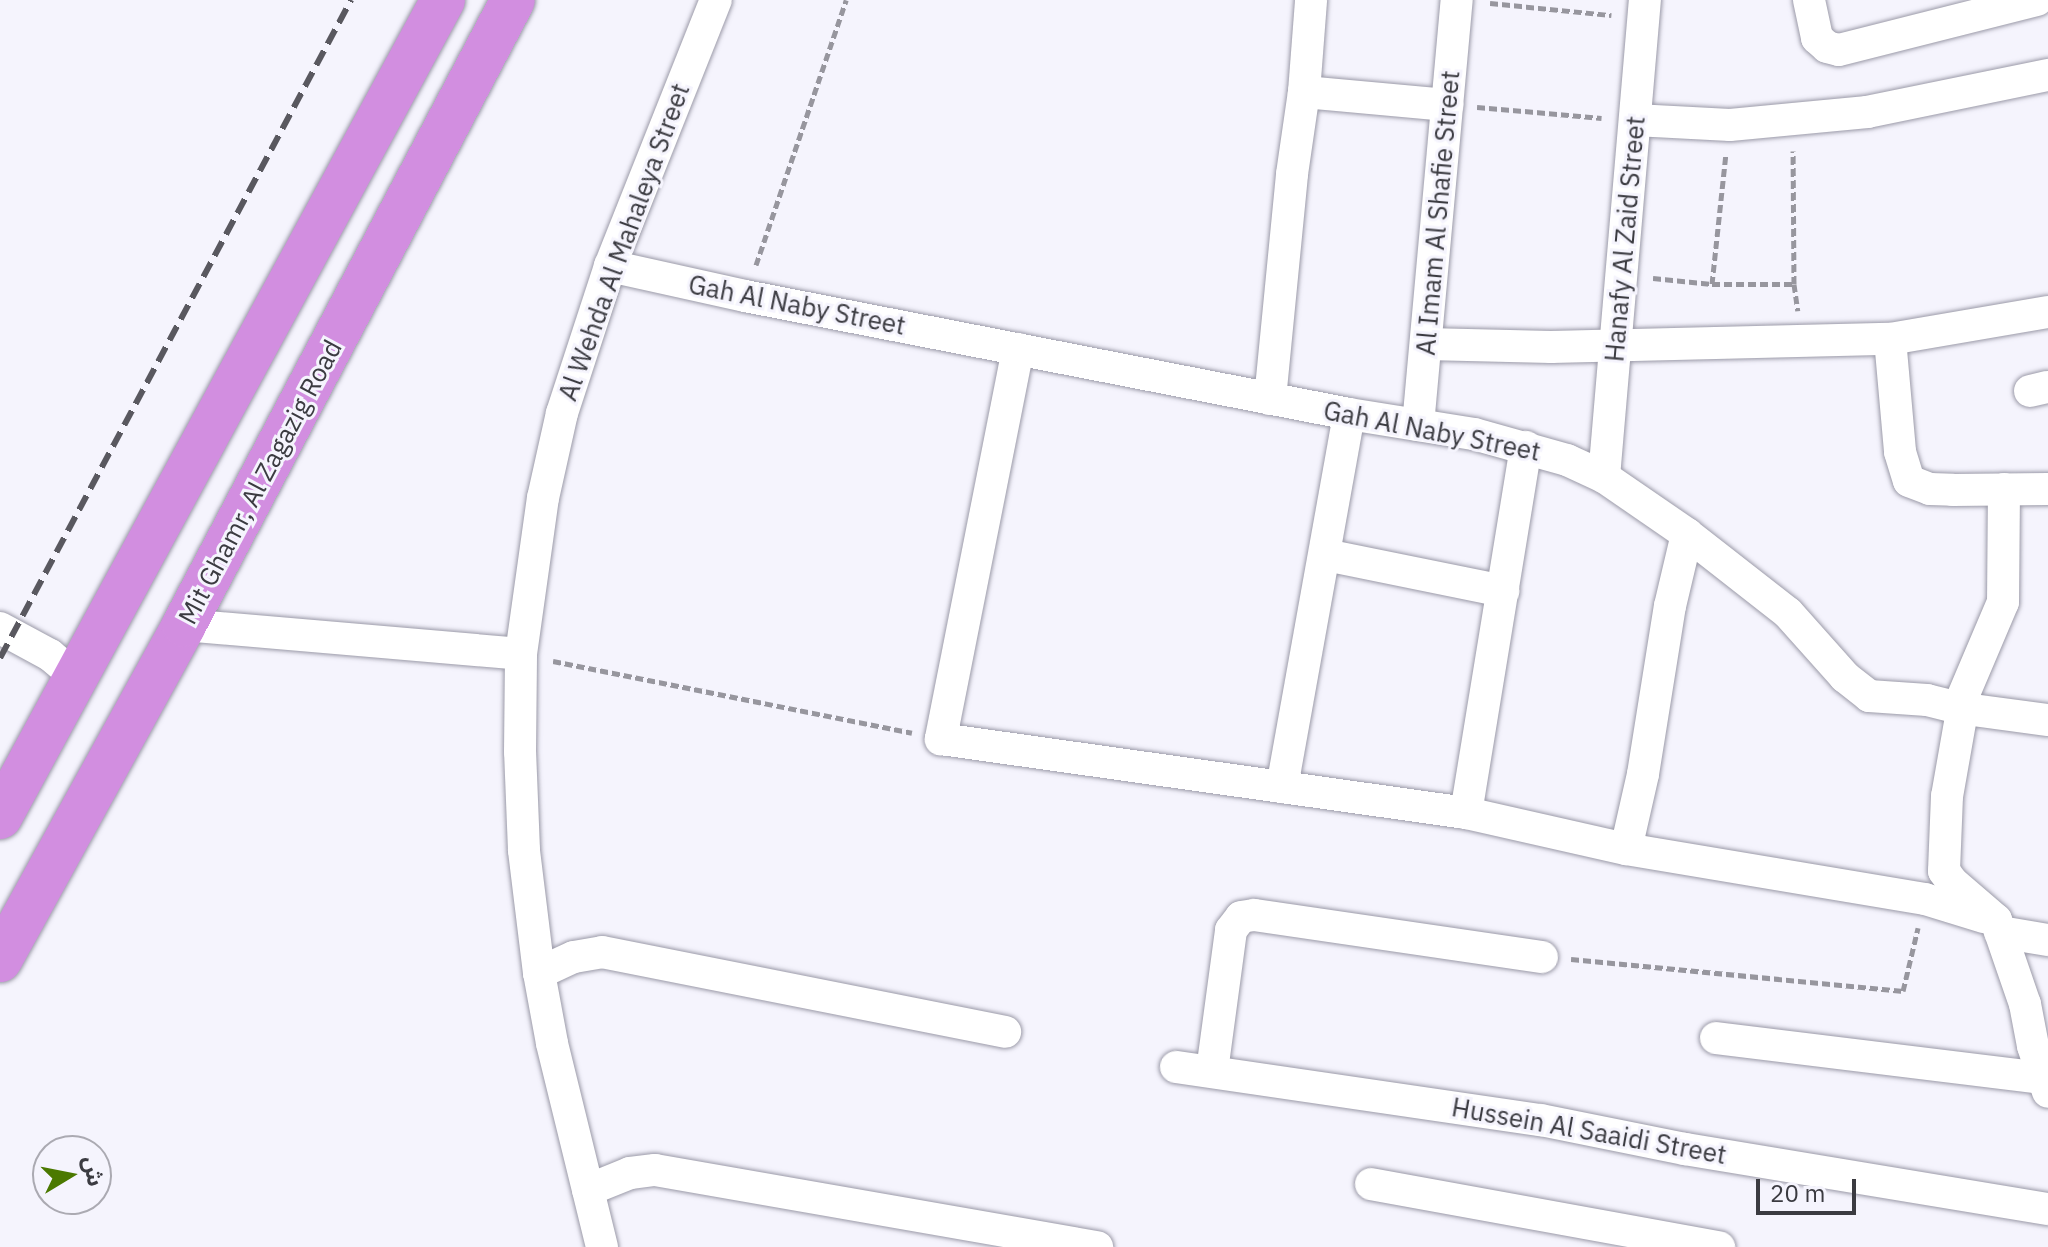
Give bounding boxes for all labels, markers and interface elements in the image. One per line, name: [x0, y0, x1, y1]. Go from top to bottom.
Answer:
street label: Al Imam Al Shafie Street: [1410, 69, 1466, 357]
street label: Al Wehda Al Mahaleya Street: [552, 79, 696, 405]
street label: Hanafy Al Zaid Street: [1599, 115, 1651, 363]
street label: Gah Al Naby Street: [686, 269, 908, 341]
street label: Mit Ghamr, Al Zagazig Road: [172, 334, 348, 630]
street label: Gah Al Naby Street: [1321, 395, 1543, 467]
street label: Hussein Al Saaidi Street: [1449, 1091, 1729, 1171]
north arrow: [32, 1135, 112, 1215]
text: ش: [77, 1154, 111, 1188]
scale bar: [1760, 1163, 1860, 1213]
text: 20 m: [1770, 1177, 1825, 1209]

